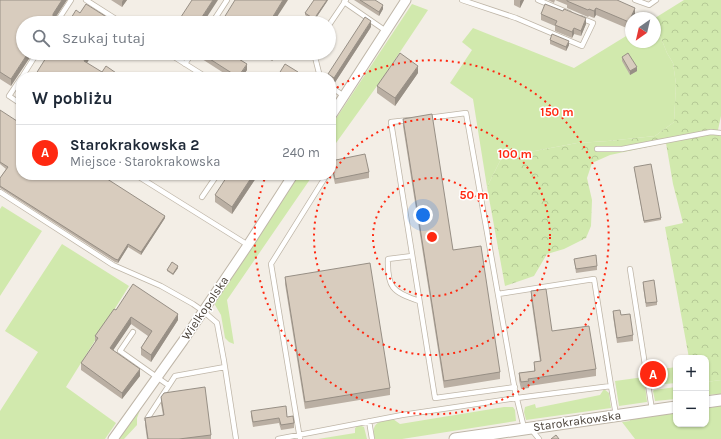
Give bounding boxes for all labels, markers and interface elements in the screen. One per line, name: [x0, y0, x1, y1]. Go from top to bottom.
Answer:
north arrow: [625, 12, 661, 48]
search box: [16, 16, 336, 60]
icon: search: [30, 27, 52, 49]
text: Szukaj tutaj: [62, 29, 146, 47]
text: W pobliżu: [32, 88, 113, 108]
text: 150 m: [540, 105, 574, 119]
text: Starokrakowska 2: [70, 136, 199, 154]
text: A: [41, 145, 49, 160]
text: 240 m: [282, 145, 320, 160]
text: 100 m: [498, 147, 532, 161]
text: Miejsce · Starokrakowska: [70, 154, 220, 169]
text: 50 m: [460, 188, 489, 202]
your location: [413, 205, 433, 225]
centre of rings: [425, 230, 439, 244]
street label: Wielkopolska: [179, 274, 231, 342]
map controls: [673, 355, 709, 427]
button: +: [673, 355, 709, 391]
pin: A: [640, 359, 666, 389]
button: −: [673, 391, 709, 427]
street label: Starokrakowska: [532, 408, 622, 434]

